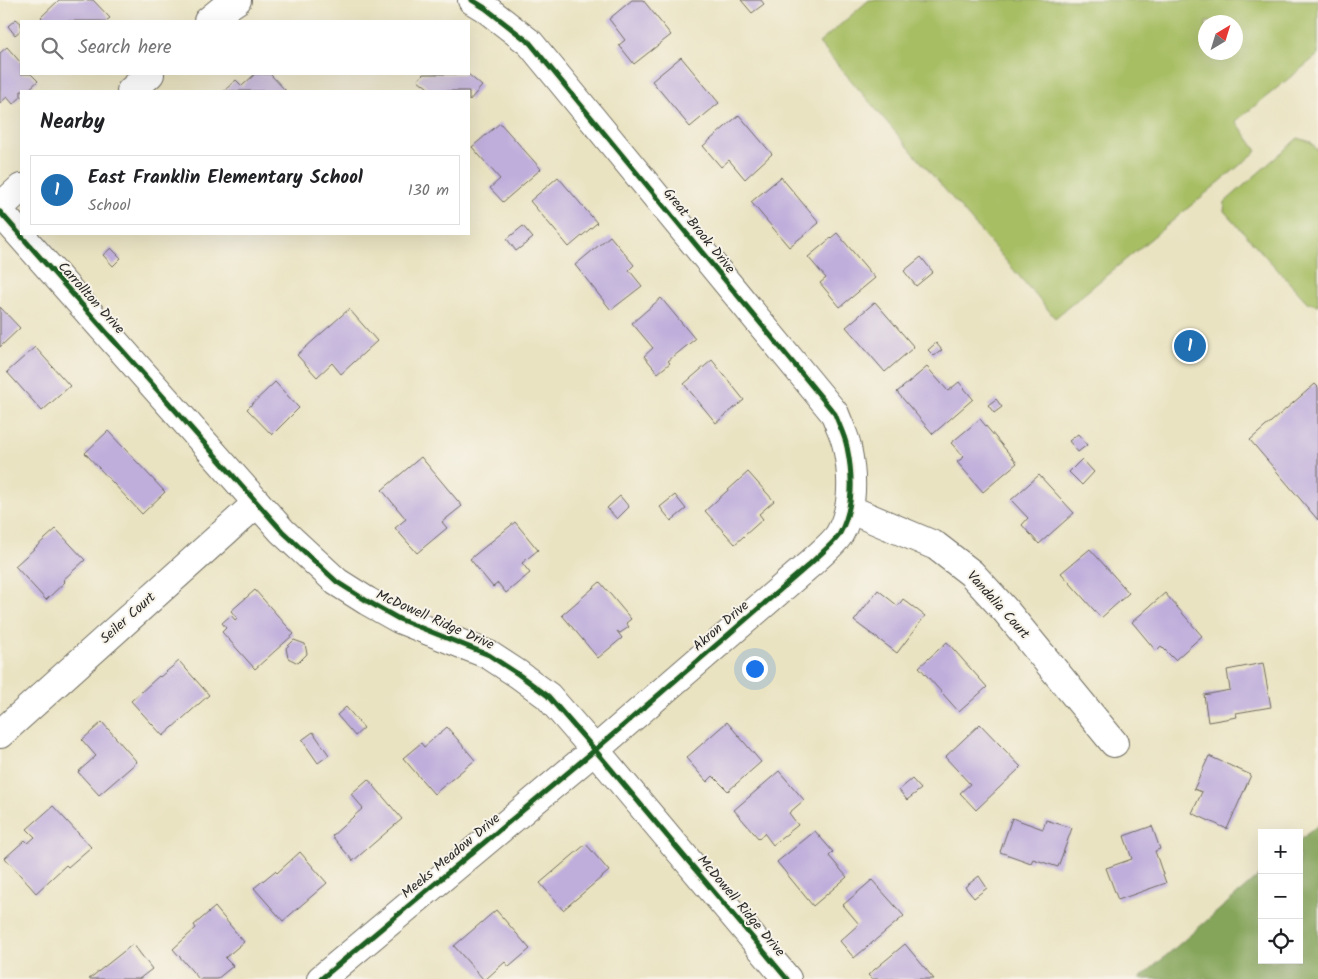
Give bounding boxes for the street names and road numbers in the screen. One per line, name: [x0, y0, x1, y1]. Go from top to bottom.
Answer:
street label: Great Brook Drive: [658, 183, 741, 279]
street label: Carrollton Drive: [52, 257, 130, 340]
street label: Vandalia Court: [961, 566, 1035, 645]
street label: McDowell Ridge Drive: [372, 584, 498, 656]
street label: Seiler Court: [95, 587, 161, 649]
street label: Akron Drive: [688, 595, 755, 657]
street label: Meeks Meadow Drive: [397, 808, 506, 904]
street label: McDowell Ridge Drive: [692, 850, 791, 962]

